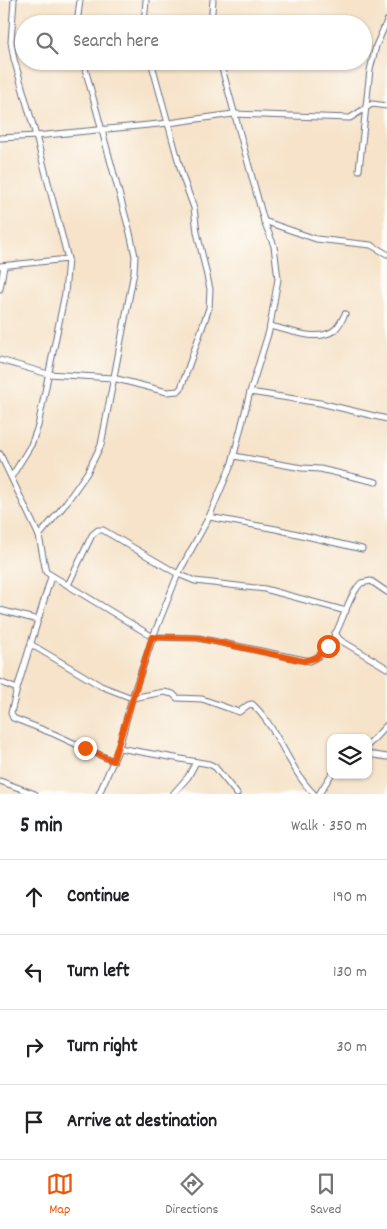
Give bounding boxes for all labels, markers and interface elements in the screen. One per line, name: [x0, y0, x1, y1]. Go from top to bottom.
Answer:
search box: [15, 15, 372, 70]
icon: search: [33, 29, 61, 57]
text: Search here: [73, 29, 159, 56]
route start: [317, 635, 340, 658]
map controls: [327, 734, 372, 779]
button: layers: [327, 734, 372, 779]
route end: [74, 737, 97, 760]
text: 5 min: [20, 812, 63, 842]
text: Walk · 350 m: [291, 815, 367, 838]
icon: ahead: [20, 883, 48, 911]
text: Continue: [67, 884, 129, 911]
text: 190 m: [333, 886, 367, 909]
icon: left: [20, 958, 48, 986]
text: Turn left: [67, 959, 130, 986]
text: 130 m: [333, 961, 367, 984]
icon: right: [20, 1033, 48, 1061]
text: Turn right: [67, 1034, 138, 1061]
text: 30 m: [337, 1036, 367, 1059]
icon: arrive: [20, 1108, 48, 1136]
text: Arrive at destination: [67, 1109, 217, 1136]
tab: Map: [46, 1170, 74, 1220]
tab: Directions: [165, 1170, 218, 1220]
tab: Saved: [310, 1170, 341, 1220]

